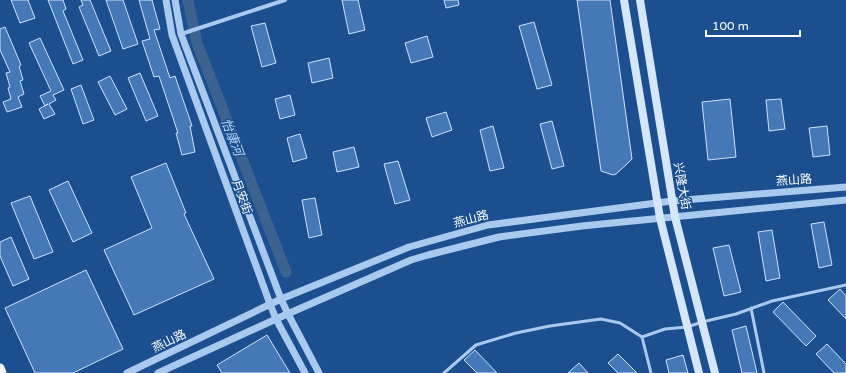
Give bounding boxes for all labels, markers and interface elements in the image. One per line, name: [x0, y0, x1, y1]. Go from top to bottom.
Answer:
scale bar: [706, 12, 800, 38]
text: 100 m: [712, 19, 749, 33]
water label: 怡康河: [218, 116, 248, 161]
street label: 兴隆大街: [671, 161, 693, 211]
street label: 燕山路: [776, 172, 812, 188]
street label: 月安街: [229, 178, 255, 216]
street label: 燕山路: [452, 208, 490, 230]
street label: 燕山路: [150, 327, 188, 355]

